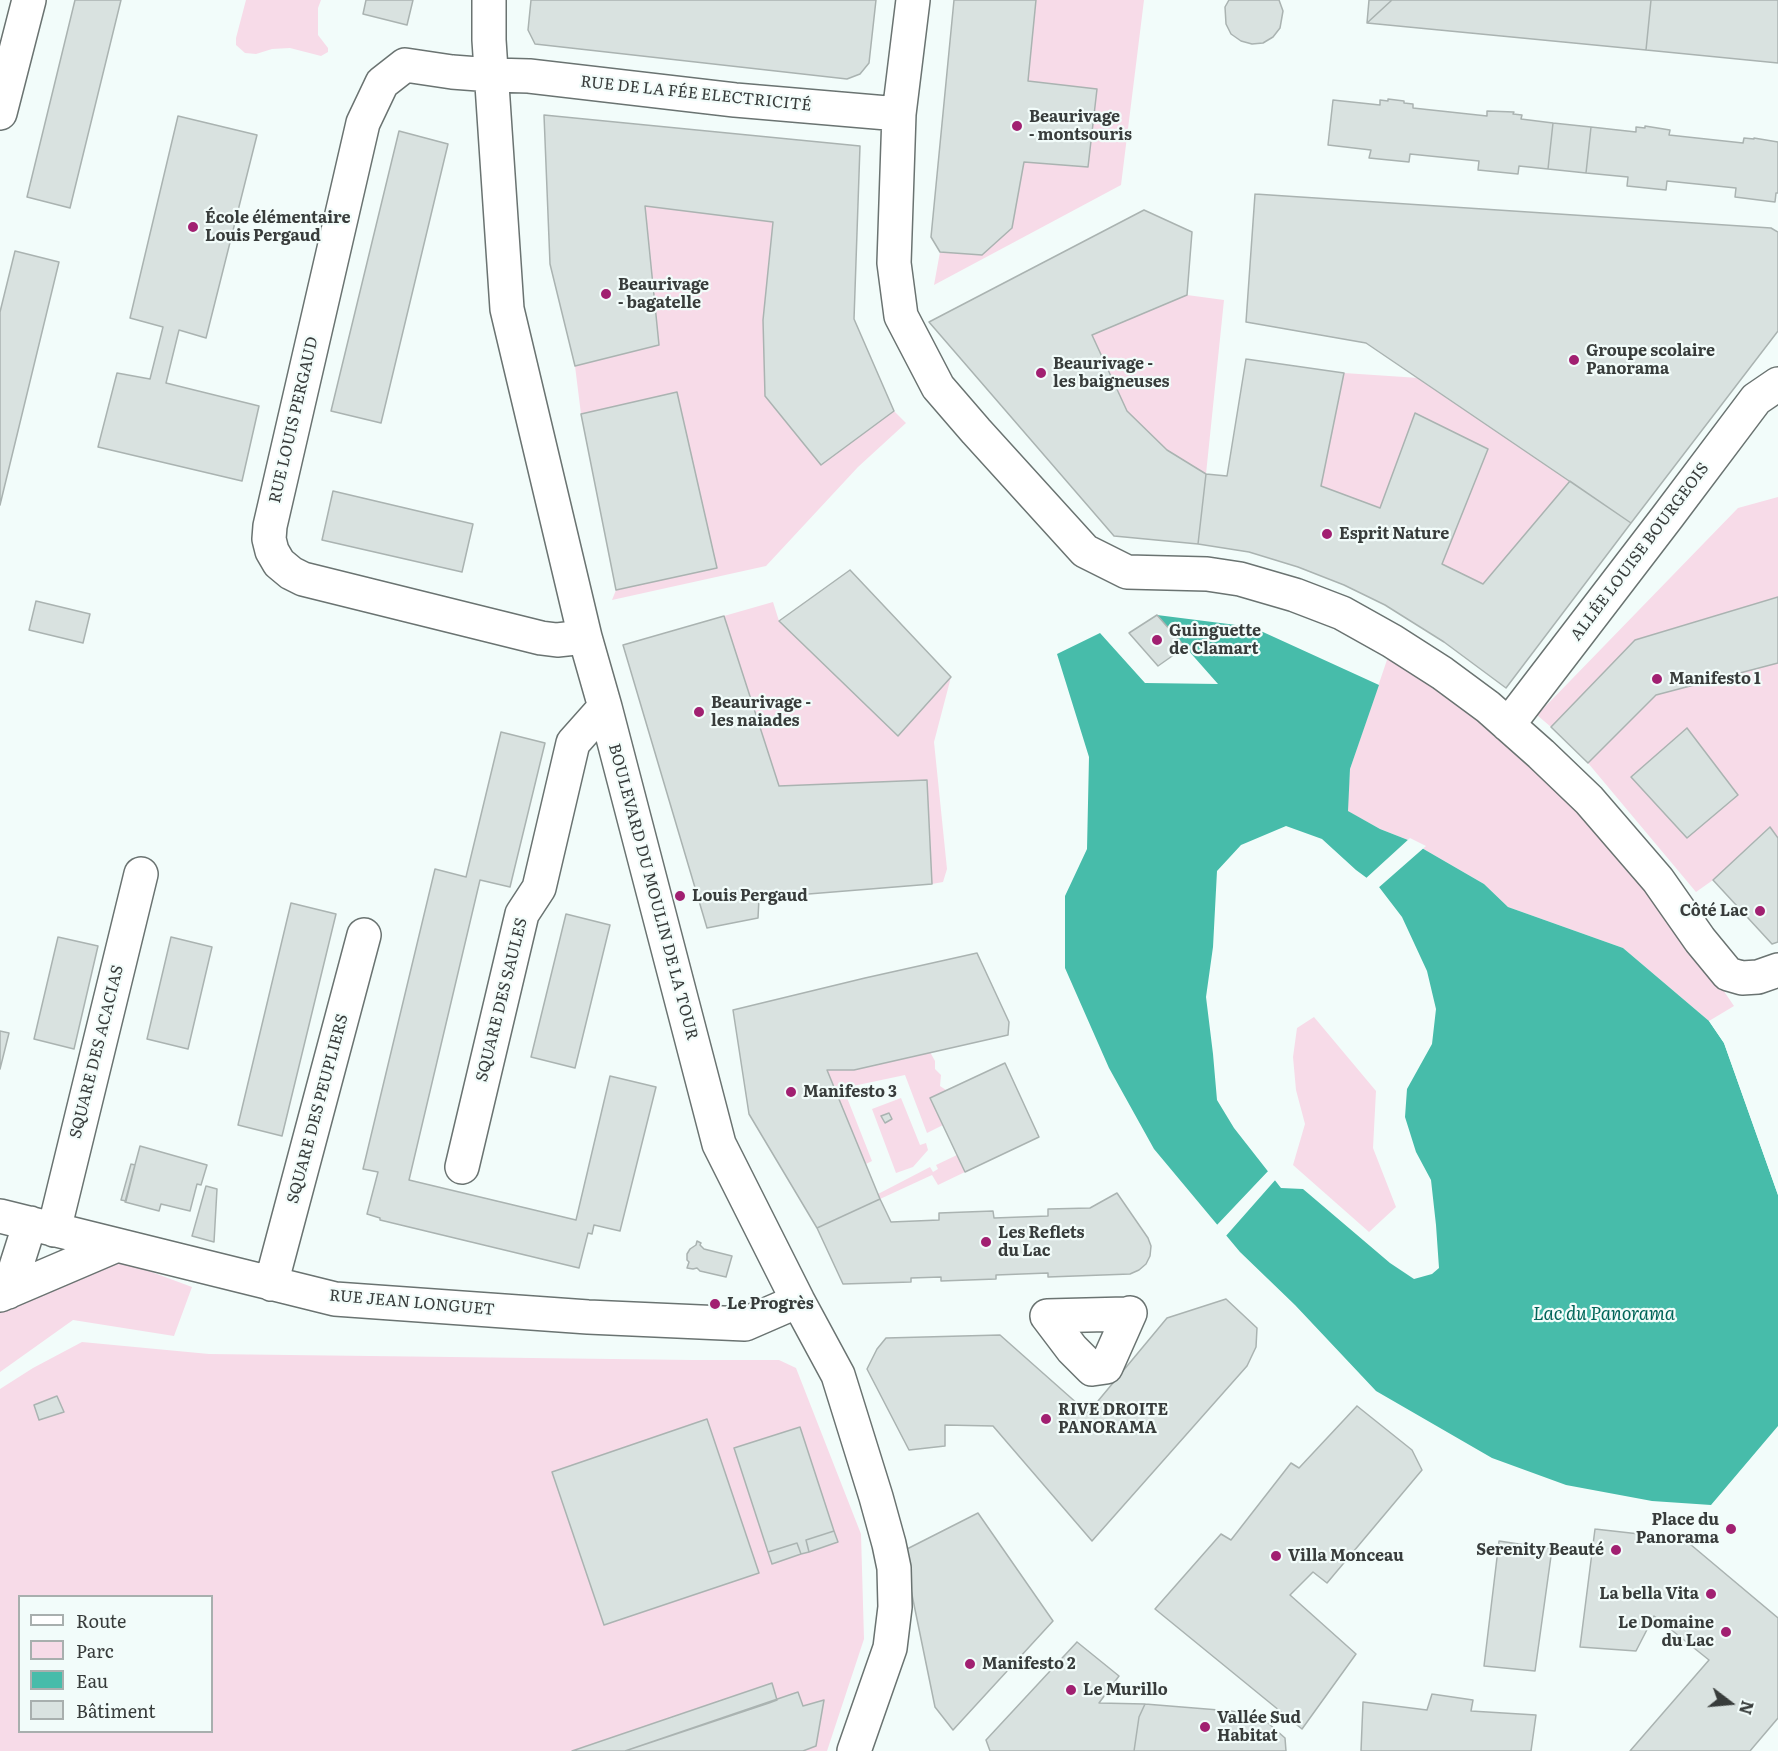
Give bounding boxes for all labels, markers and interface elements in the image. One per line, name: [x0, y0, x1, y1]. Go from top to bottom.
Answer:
street label: RUE DE LA FÉE ELECTRICITÉ: [580, 72, 812, 116]
place label: Beaurivage - montsouris: [1029, 107, 1132, 145]
marker: Beaurivage - montsouris: [1010, 119, 1024, 133]
place label: École élémentaire Louis Pergaud: [205, 208, 351, 246]
marker: École élémentaire Louis Pergaud: [186, 220, 200, 234]
place label: Beaurivage - bagatelle: [618, 275, 709, 313]
marker: Beaurivage - bagatelle: [599, 287, 613, 301]
street label: RUE LOUIS PERGAUD: [266, 335, 322, 505]
place label: Groupe scolaire Panorama: [1586, 341, 1715, 379]
marker: Groupe scolaire Panorama: [1567, 353, 1581, 367]
place label: Beaurivage - les baigneuses: [1053, 354, 1170, 392]
marker: Beaurivage - les baigneuses: [1034, 366, 1048, 380]
street label: ALLÉE LOUISE BOURGEOIS: [1567, 459, 1713, 645]
place label: Esprit Nature: [1339, 524, 1449, 544]
marker: Esprit Nature: [1320, 527, 1334, 541]
place label: Guinguette de Clamart: [1169, 621, 1261, 659]
marker: Guinguette de Clamart: [1150, 633, 1164, 647]
place label: Manifesto 1: [1669, 669, 1761, 689]
marker: Manifesto 1: [1650, 672, 1664, 686]
place label: Beaurivage - les naiades: [711, 693, 811, 731]
marker: Beaurivage - les naiades: [692, 705, 706, 719]
street label: BOULEVARD DU MOULIN DE LA TOUR: [604, 742, 702, 1042]
place label: Louis Pergaud: [692, 886, 808, 906]
marker: Louis Pergaud: [673, 889, 687, 903]
place label: Côté Lac: [1680, 901, 1748, 921]
marker: Côté Lac: [1753, 904, 1767, 918]
street label: SQUARE DES SAULES: [472, 916, 532, 1084]
street label: SQUARE DES ACACIAS: [66, 963, 128, 1141]
street label: SQUARE DES PEUPLIERS: [283, 1012, 353, 1206]
place label: Manifesto 3: [803, 1082, 897, 1102]
marker: Manifesto 3: [784, 1085, 798, 1099]
place label: Les Reflets du Lac: [998, 1223, 1085, 1261]
marker: Les Reflets du Lac: [979, 1235, 993, 1249]
street label: RUE JEAN LONGUET: [328, 1286, 496, 1320]
place label: Le Progrès: [727, 1294, 814, 1314]
marker: Le Progrès: [708, 1297, 722, 1311]
water label: Lac du Panorama: [1533, 1304, 1675, 1326]
place label: RIVE DROITE PANORAMA: [1058, 1400, 1168, 1438]
marker: RIVE DROITE PANORAMA: [1039, 1412, 1053, 1426]
place label: Place du Panorama: [1636, 1510, 1719, 1548]
marker: Place du Panorama: [1724, 1522, 1738, 1536]
place label: Serenity Beauté: [1476, 1540, 1604, 1560]
marker: Serenity Beauté: [1609, 1543, 1623, 1557]
place label: Villa Monceau: [1288, 1546, 1404, 1566]
marker: Villa Monceau: [1269, 1549, 1283, 1563]
place label: La bella Vita: [1599, 1584, 1699, 1604]
marker: La bella Vita: [1704, 1587, 1718, 1601]
legend: [18, 1595, 213, 1733]
text: Route: [76, 1607, 126, 1634]
place label: Le Domaine du Lac: [1618, 1613, 1714, 1651]
marker: Le Domaine du Lac: [1719, 1625, 1733, 1639]
text: Parc: [76, 1637, 114, 1664]
place label: Manifesto 2: [982, 1654, 1076, 1674]
marker: Manifesto 2: [963, 1657, 977, 1671]
text: Eau: [76, 1667, 108, 1694]
north arrow: [1700, 1673, 1760, 1733]
place label: Le Murillo: [1083, 1680, 1168, 1700]
marker: Le Murillo: [1064, 1683, 1078, 1697]
text: Bâtiment: [76, 1697, 155, 1724]
text: N: [1734, 1698, 1761, 1718]
place label: Vallée Sud Habitat: [1217, 1708, 1301, 1746]
marker: Vallée Sud Habitat: [1198, 1720, 1212, 1734]

